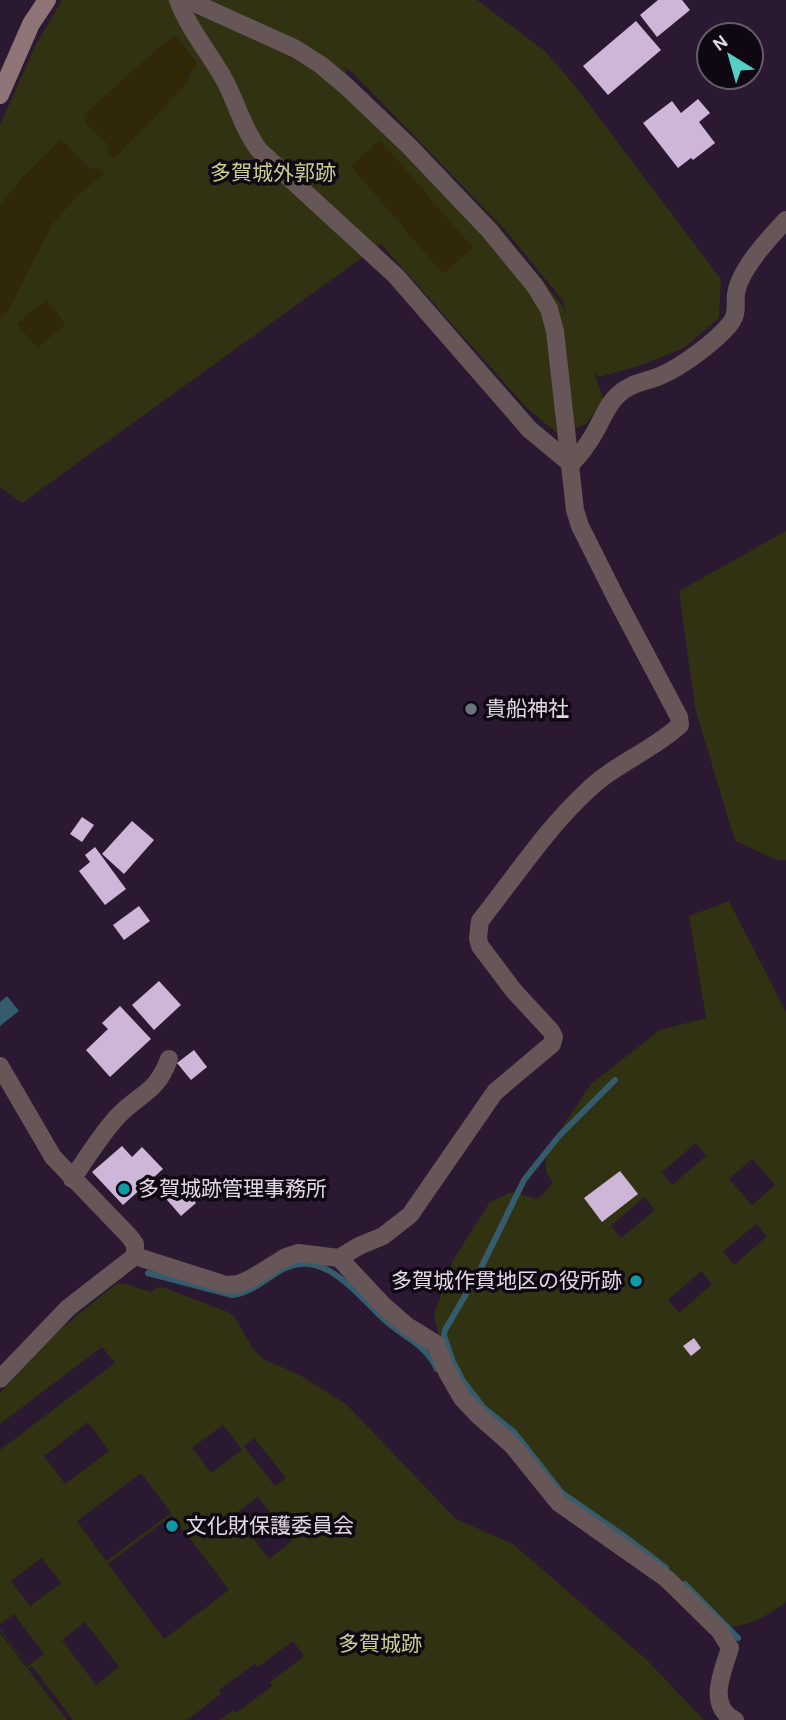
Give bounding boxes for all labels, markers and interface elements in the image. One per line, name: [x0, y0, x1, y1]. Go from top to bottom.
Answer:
north arrow: [695, 21, 765, 91]
text: N: [708, 30, 732, 56]
park label: 多賀城外郭跡: [210, 161, 336, 185]
place label: 貴船神社: [485, 697, 569, 721]
marker: 貴船神社: [463, 701, 479, 717]
place label: 多賀城跡管理事務所: [138, 1177, 327, 1201]
marker: 多賀城跡管理事務所: [116, 1181, 132, 1197]
place label: 多賀城作貫地区の役所跡: [391, 1269, 622, 1293]
marker: 多賀城作貫地区の役所跡: [628, 1273, 644, 1289]
place label: 文化財保護委員会: [186, 1514, 354, 1538]
marker: 文化財保護委員会: [164, 1518, 180, 1534]
park label: 多賀城跡: [338, 1632, 422, 1656]

